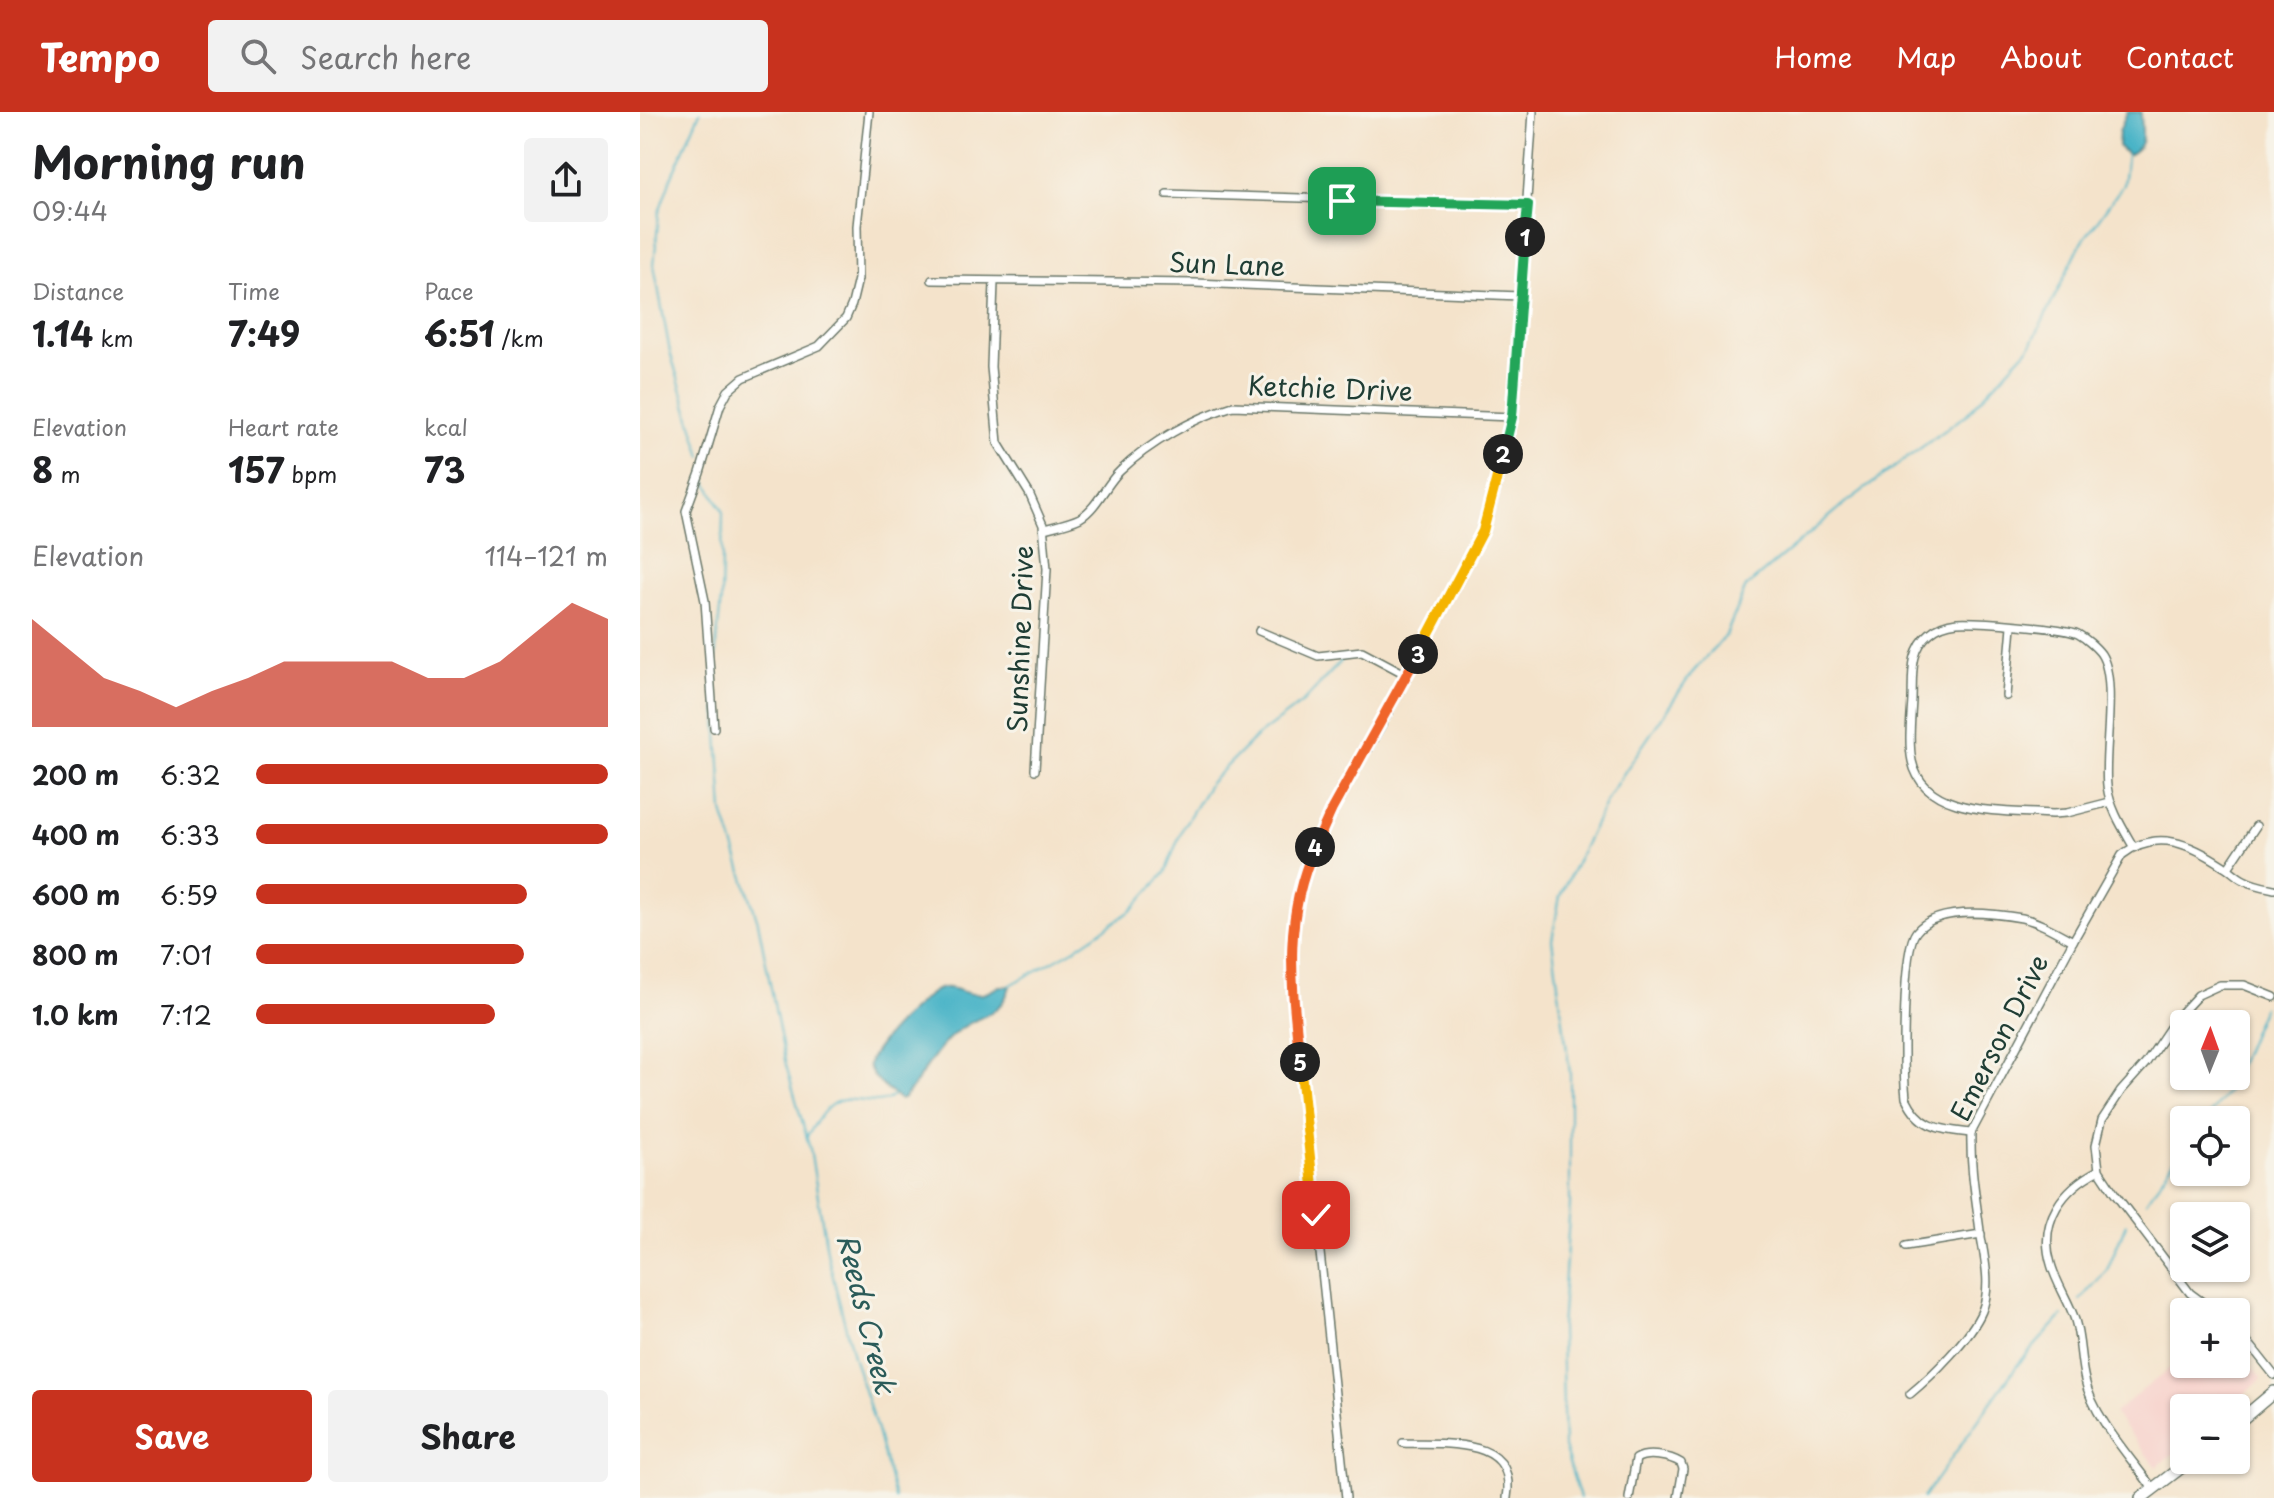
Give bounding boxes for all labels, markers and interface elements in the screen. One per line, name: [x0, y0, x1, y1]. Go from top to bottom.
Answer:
search box: [208, 20, 768, 92]
text: Tempo: [40, 28, 160, 85]
icon: search: [236, 34, 280, 78]
text: Search here: [300, 34, 472, 79]
text: Home: [1774, 35, 1852, 78]
text: Map: [1896, 35, 1956, 78]
text: About: [2000, 35, 2082, 78]
text: Contact: [2126, 35, 2234, 78]
text: Morning run: [32, 128, 306, 194]
button: share: [524, 138, 608, 222]
pin: [1308, 167, 1376, 235]
icon: arrive: [1320, 179, 1364, 223]
text: 09:44: [32, 191, 108, 230]
pin: 1: [1505, 217, 1545, 257]
text: 1: [1520, 220, 1530, 253]
street label: Sun Lane: [1168, 242, 1286, 285]
text: Distance: [32, 274, 124, 307]
text: Time: [228, 274, 280, 307]
text: Pace: [424, 274, 474, 307]
text: 1.14: [32, 307, 93, 359]
text: 7:49: [228, 307, 300, 359]
text: 6:51: [424, 307, 494, 359]
text: km: [93, 321, 134, 354]
text: /km: [494, 321, 544, 354]
street label: Ketchie Drive: [1247, 365, 1413, 410]
text: Elevation: [32, 410, 127, 443]
text: Heart rate: [228, 410, 339, 443]
text: kcal: [424, 410, 468, 443]
pin: 2: [1483, 434, 1523, 474]
text: 2: [1495, 437, 1511, 470]
text: 8: [32, 443, 53, 495]
text: 157: [228, 443, 284, 495]
text: 73: [424, 443, 466, 495]
text: m: [53, 457, 80, 490]
text: bpm: [284, 457, 337, 490]
text: Elevation: [32, 536, 144, 575]
text: 114–121 m: [484, 536, 608, 575]
street label: Sunshine Drive: [997, 545, 1042, 733]
pin: 3: [1398, 634, 1438, 674]
text: 3: [1411, 637, 1425, 670]
text: 200 m: [32, 755, 119, 794]
text: 6:32: [160, 755, 221, 794]
text: 400 m: [32, 815, 120, 854]
text: 6:33: [160, 815, 220, 854]
pin: 4: [1295, 827, 1335, 867]
text: 4: [1308, 830, 1322, 863]
text: 600 m: [32, 875, 120, 914]
text: 6:59: [160, 875, 218, 914]
text: 800 m: [32, 935, 119, 974]
text: 7:01: [160, 935, 213, 974]
street label: Emerson Drive: [1940, 947, 2057, 1127]
text: 1.0 km: [32, 995, 119, 1034]
text: 7:12: [160, 995, 212, 1034]
north arrow: [2170, 1010, 2250, 1090]
map controls: [2170, 1010, 2250, 1474]
pin: 5: [1280, 1042, 1320, 1082]
text: 5: [1293, 1045, 1307, 1078]
button: locate: [2170, 1106, 2250, 1186]
pin: [1282, 1181, 1350, 1249]
icon: check: [1294, 1193, 1338, 1237]
button: layers: [2170, 1202, 2250, 1282]
water label: Reeds Creek: [827, 1229, 909, 1400]
button: +: [2170, 1298, 2250, 1378]
button: Save: [32, 1390, 312, 1482]
button: Share: [328, 1390, 608, 1482]
button: −: [2170, 1394, 2250, 1474]

